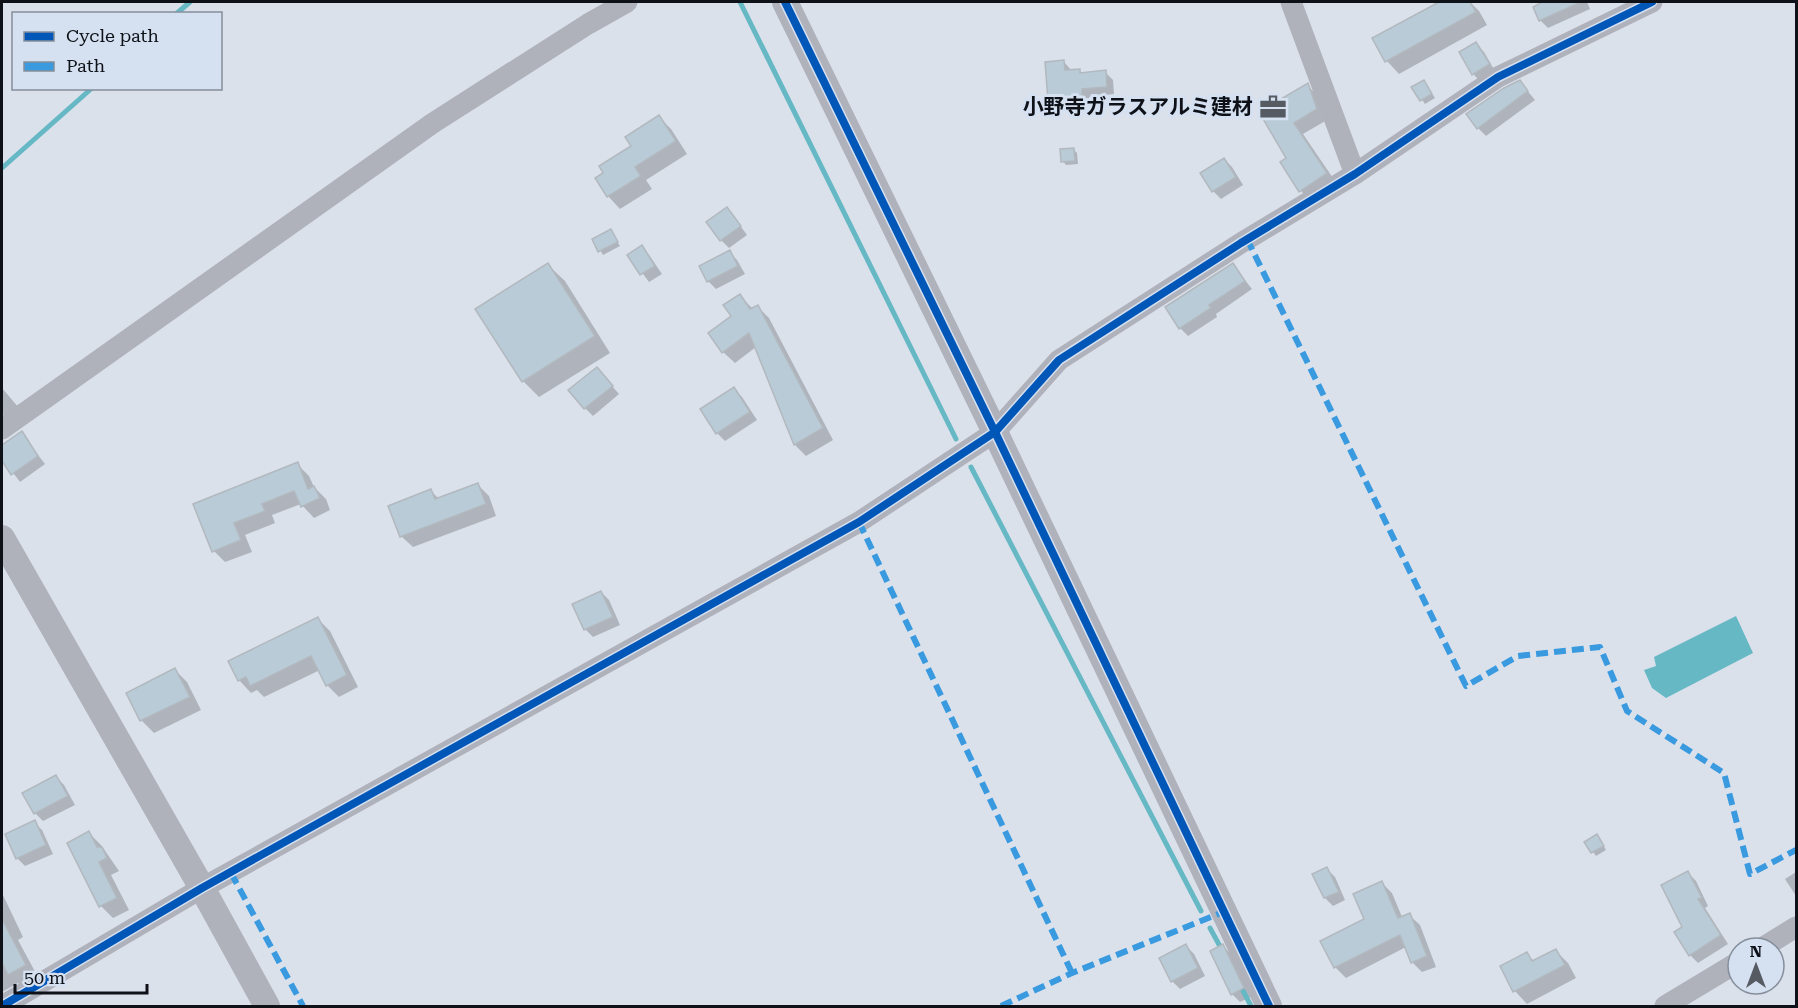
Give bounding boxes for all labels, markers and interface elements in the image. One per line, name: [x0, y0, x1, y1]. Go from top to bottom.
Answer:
legend: [12, 12, 222, 90]
text: Cycle path: [66, 25, 159, 46]
text: Path: [66, 55, 105, 76]
office icon: 小野寺ガラスアルミ建材: [1258, 92, 1288, 122]
place label: 小野寺ガラスアルミ建材: [1023, 95, 1253, 119]
north arrow: [1726, 936, 1786, 996]
text: N: [1750, 942, 1762, 961]
scale bar: [15, 957, 147, 995]
text: 50 m: [24, 967, 65, 988]

